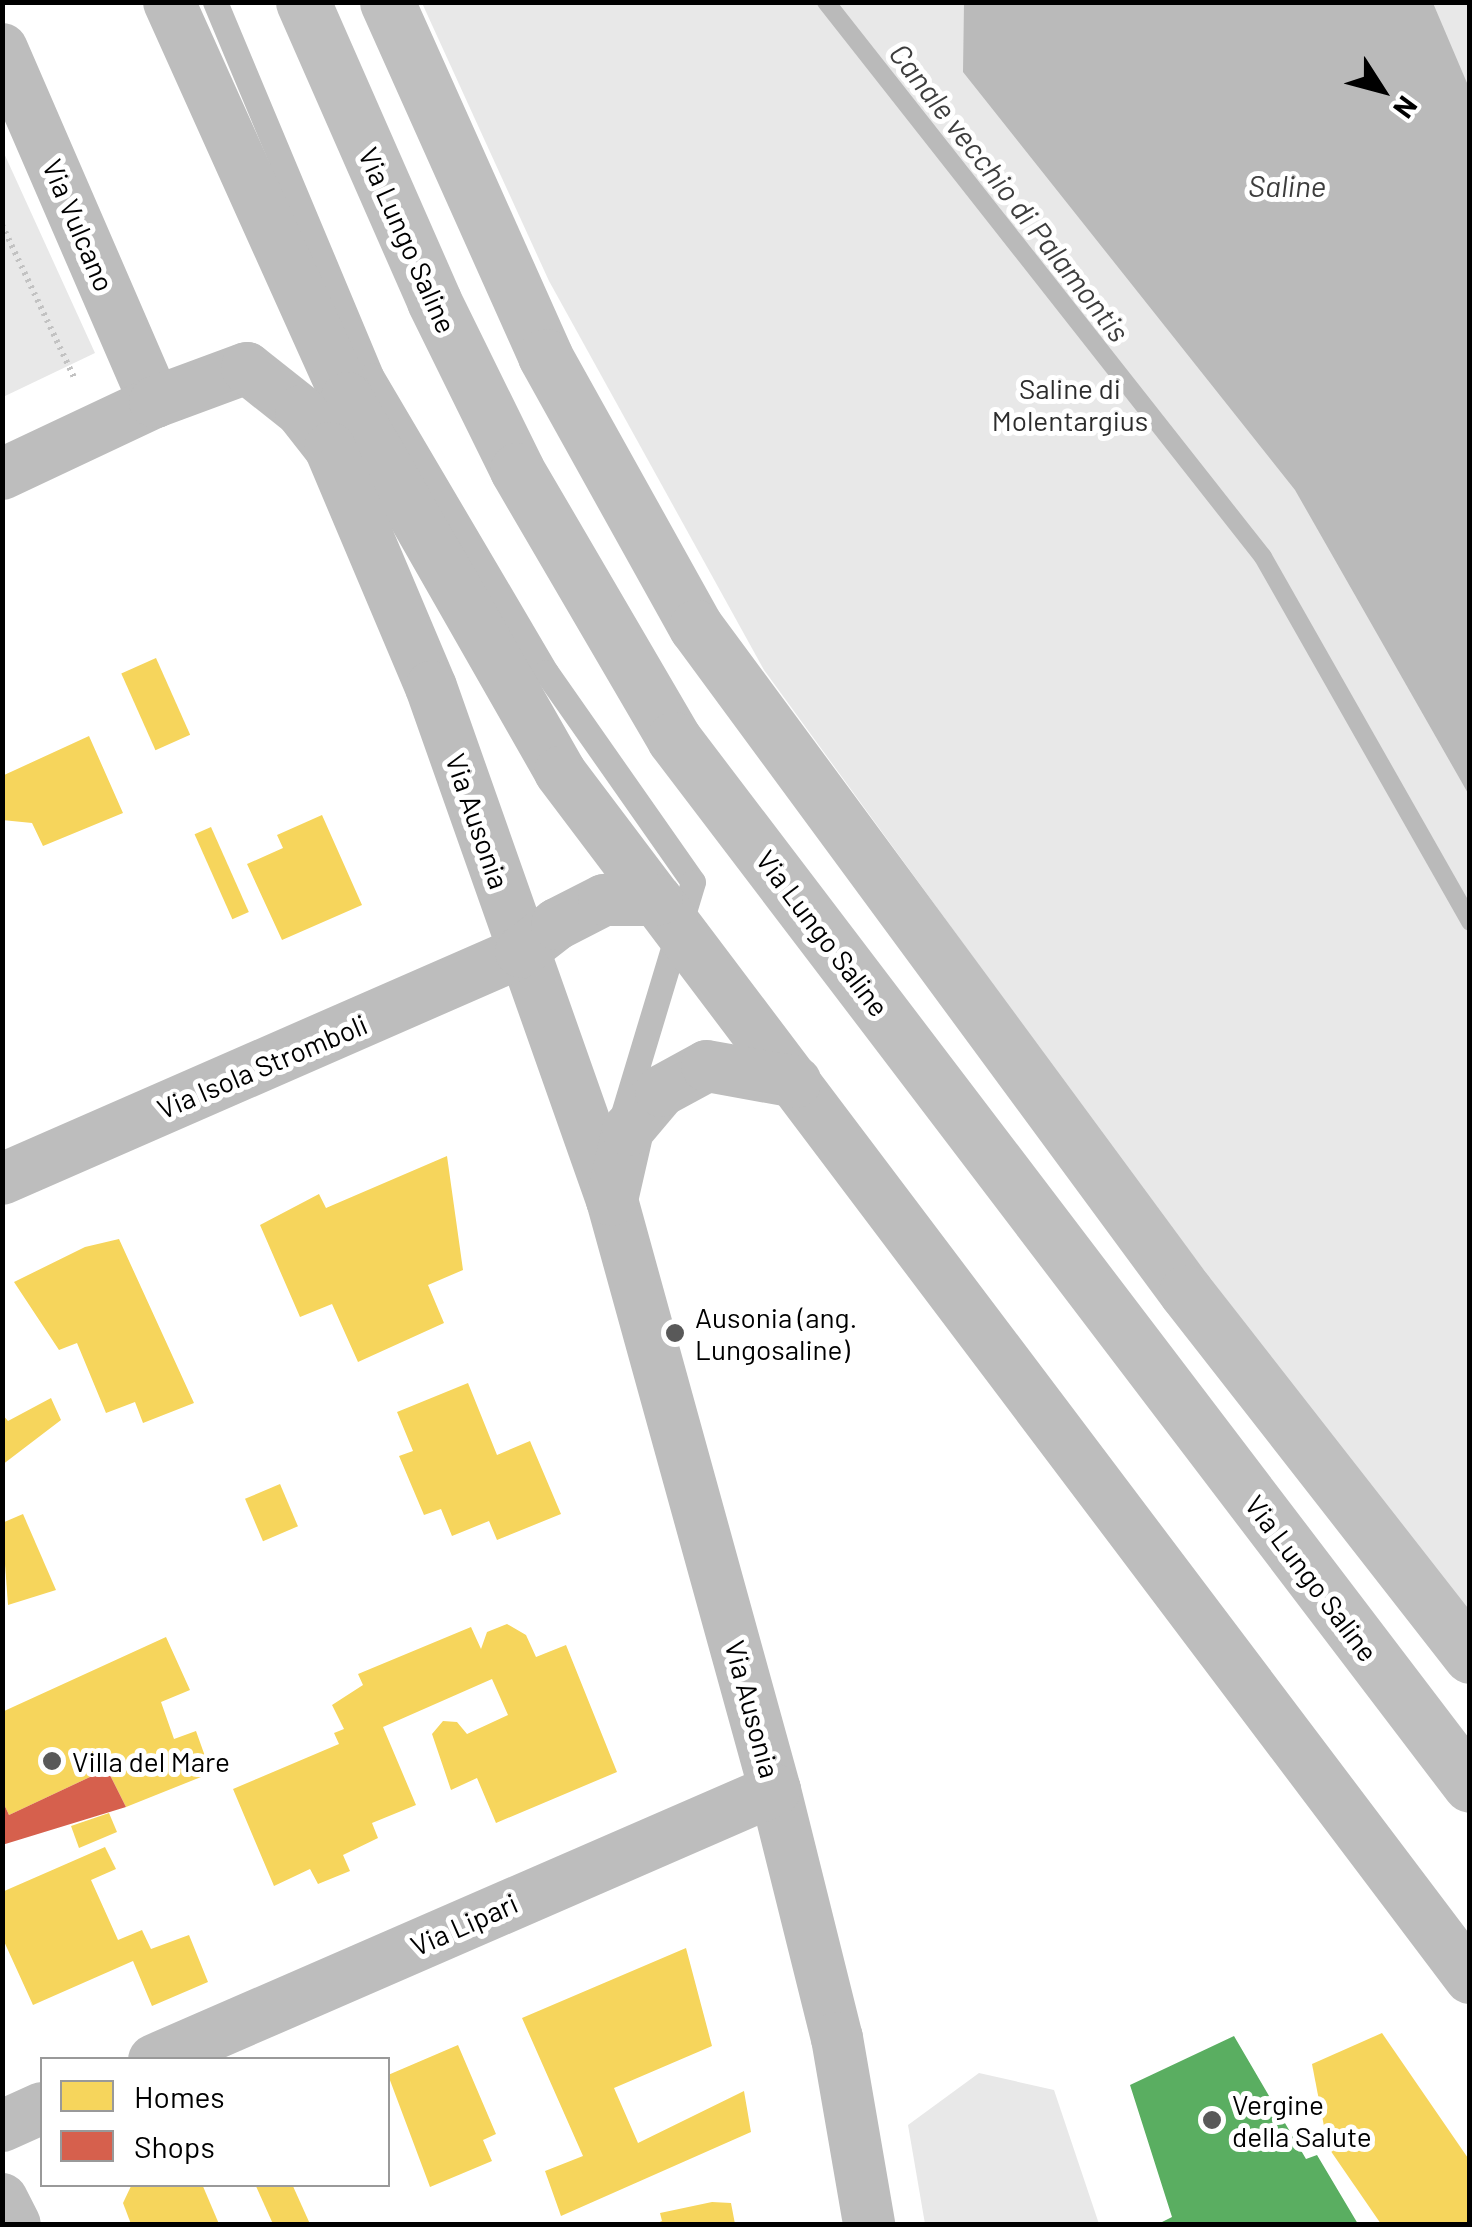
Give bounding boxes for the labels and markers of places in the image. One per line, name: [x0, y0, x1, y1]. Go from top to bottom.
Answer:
place label: Ausonia (ang. Lungosaline): [695, 1300, 857, 1366]
marker: Ausonia (ang. Lungosaline): [664, 1322, 686, 1344]
place label: Villa del Mare: [72, 1744, 230, 1778]
marker: Villa del Mare: [41, 1750, 63, 1772]
place label: Vergine della Salute: [1232, 2087, 1372, 2153]
marker: Vergine della Salute: [1201, 2109, 1223, 2131]

